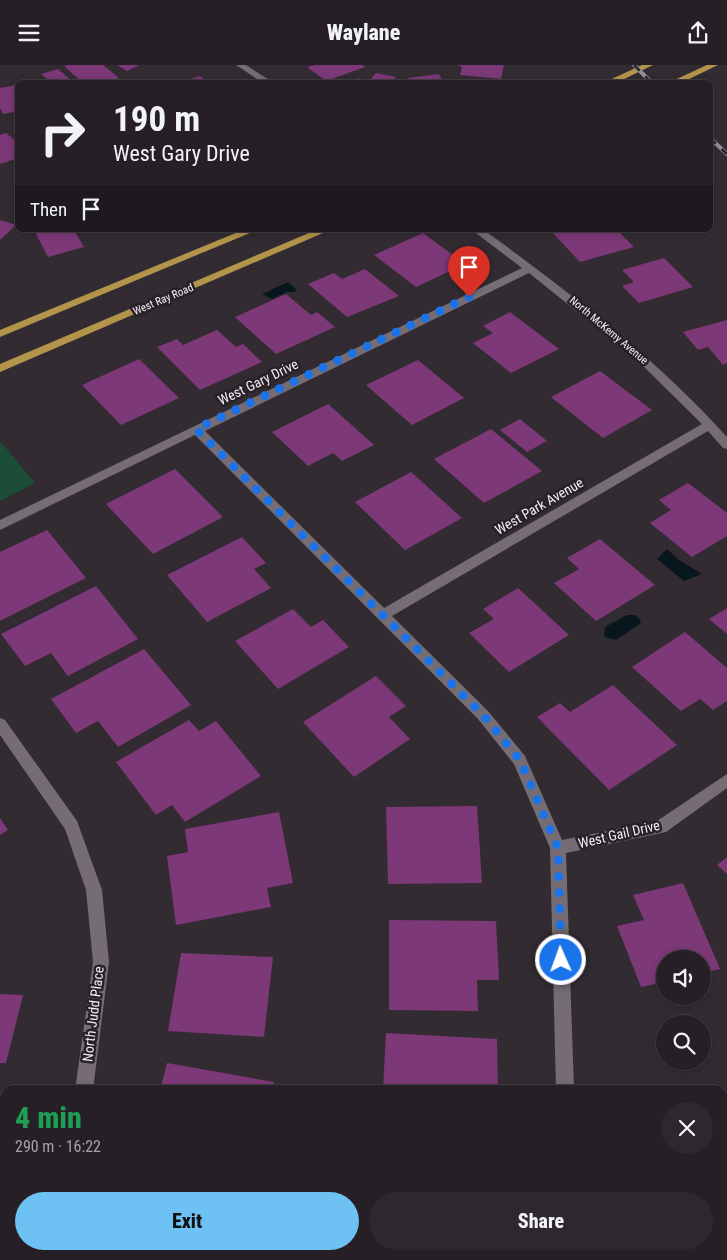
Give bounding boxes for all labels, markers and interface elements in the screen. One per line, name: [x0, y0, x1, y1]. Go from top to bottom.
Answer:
icon: menu: [15, 19, 43, 47]
icon: share: [684, 19, 712, 47]
text: Waylane: [327, 20, 400, 45]
text: 190 m: [113, 99, 200, 140]
icon: right: [30, 100, 95, 165]
text: West Gary Drive: [113, 141, 250, 166]
icon: arrive: [77, 195, 105, 223]
text: Then: [30, 198, 67, 221]
pin: [448, 246, 490, 297]
icon: arrive: [455, 253, 483, 281]
street label: West Ray Road: [131, 281, 195, 318]
street label: North McKemy Avenue: [567, 294, 651, 367]
street label: West Gary Drive: [215, 356, 301, 408]
street label: West Park Avenue: [492, 474, 586, 538]
street label: West Gail Drive: [577, 817, 662, 851]
position arrow: [534, 933, 586, 985]
map controls: [656, 950, 711, 1070]
button: sound: [656, 950, 711, 1005]
street label: North Judd Place: [79, 965, 107, 1063]
button: search: [656, 1015, 711, 1070]
text: 4 min: [15, 1100, 82, 1135]
button: close: [661, 1102, 713, 1154]
text: 290 m · 16:22: [15, 1137, 101, 1156]
button: Exit: [15, 1192, 359, 1250]
button: Share: [369, 1192, 713, 1250]

